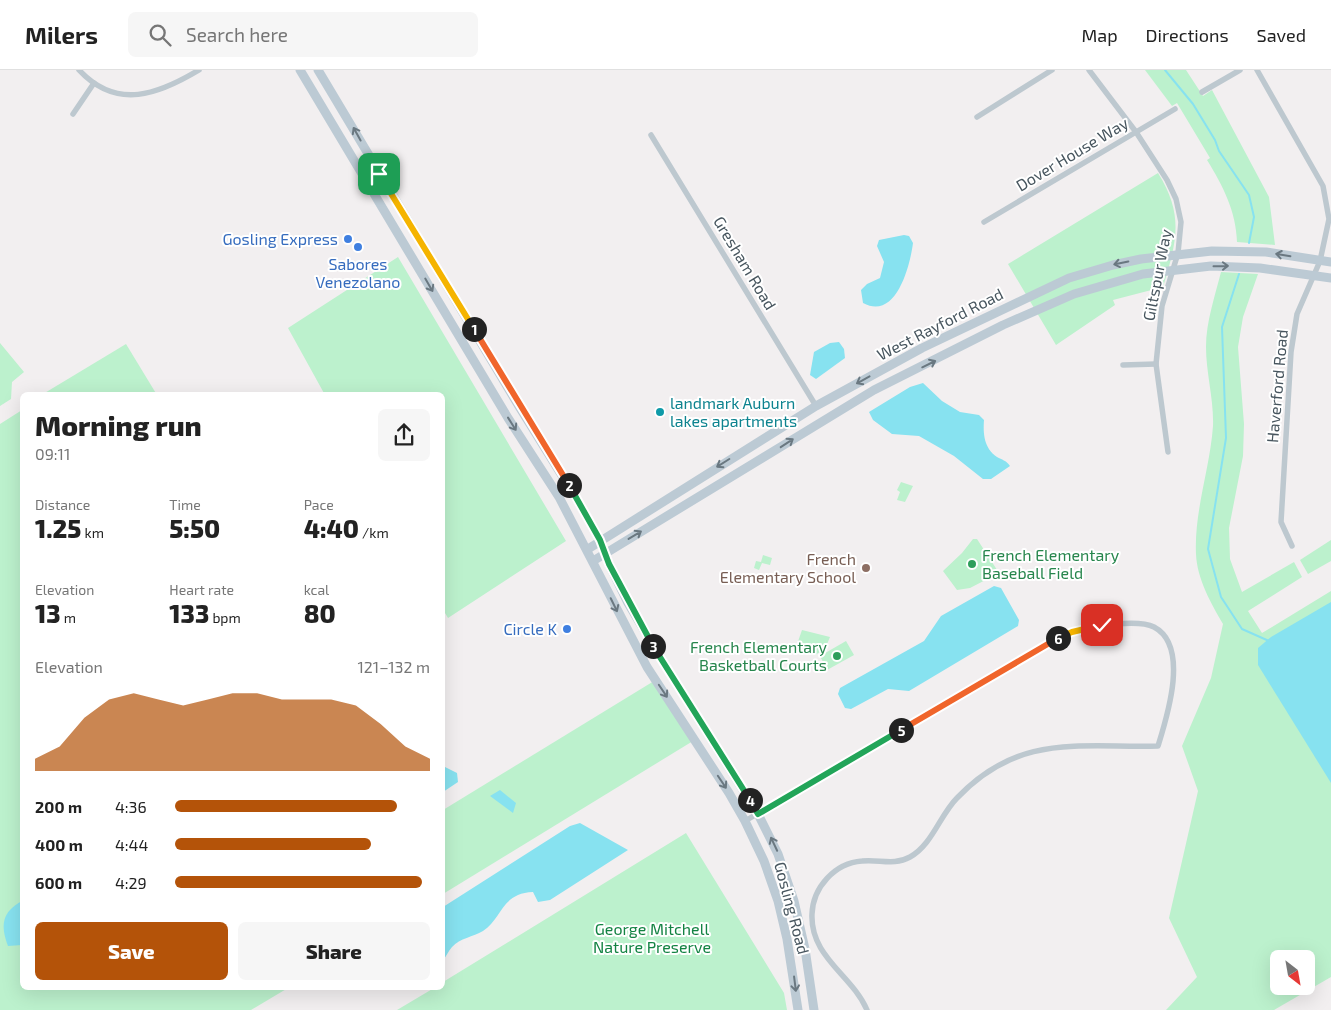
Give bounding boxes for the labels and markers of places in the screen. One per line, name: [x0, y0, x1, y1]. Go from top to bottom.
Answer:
pin: [358, 153, 400, 195]
place label: Gosling Express: [222, 229, 338, 248]
marker: Gosling Express: [342, 233, 354, 245]
marker: Sabores Venezolano: [352, 241, 364, 253]
place label: Sabores Venezolano: [316, 254, 400, 291]
pin: 1: [462, 316, 486, 342]
place label: landmark Auburn lakes apartments: [670, 393, 797, 430]
marker: landmark Auburn lakes apartments: [654, 406, 666, 418]
pin: 2: [556, 472, 582, 498]
place label: French Elementary Baseball Field: [982, 545, 1120, 582]
place label: French Elementary School: [720, 549, 856, 586]
marker: French Elementary Baseball Field: [966, 558, 978, 570]
marker: French Elementary School: [860, 562, 872, 574]
pin: [1081, 604, 1123, 646]
place label: Circle K: [504, 619, 558, 638]
marker: Circle K: [561, 623, 573, 635]
pin: 6: [1046, 626, 1070, 650]
pin: 3: [640, 634, 666, 658]
place label: French Elementary Basketball Courts: [690, 637, 828, 674]
marker: French Elementary Basketball Courts: [831, 650, 843, 662]
pin: 5: [888, 718, 914, 742]
pin: 4: [738, 788, 762, 812]

